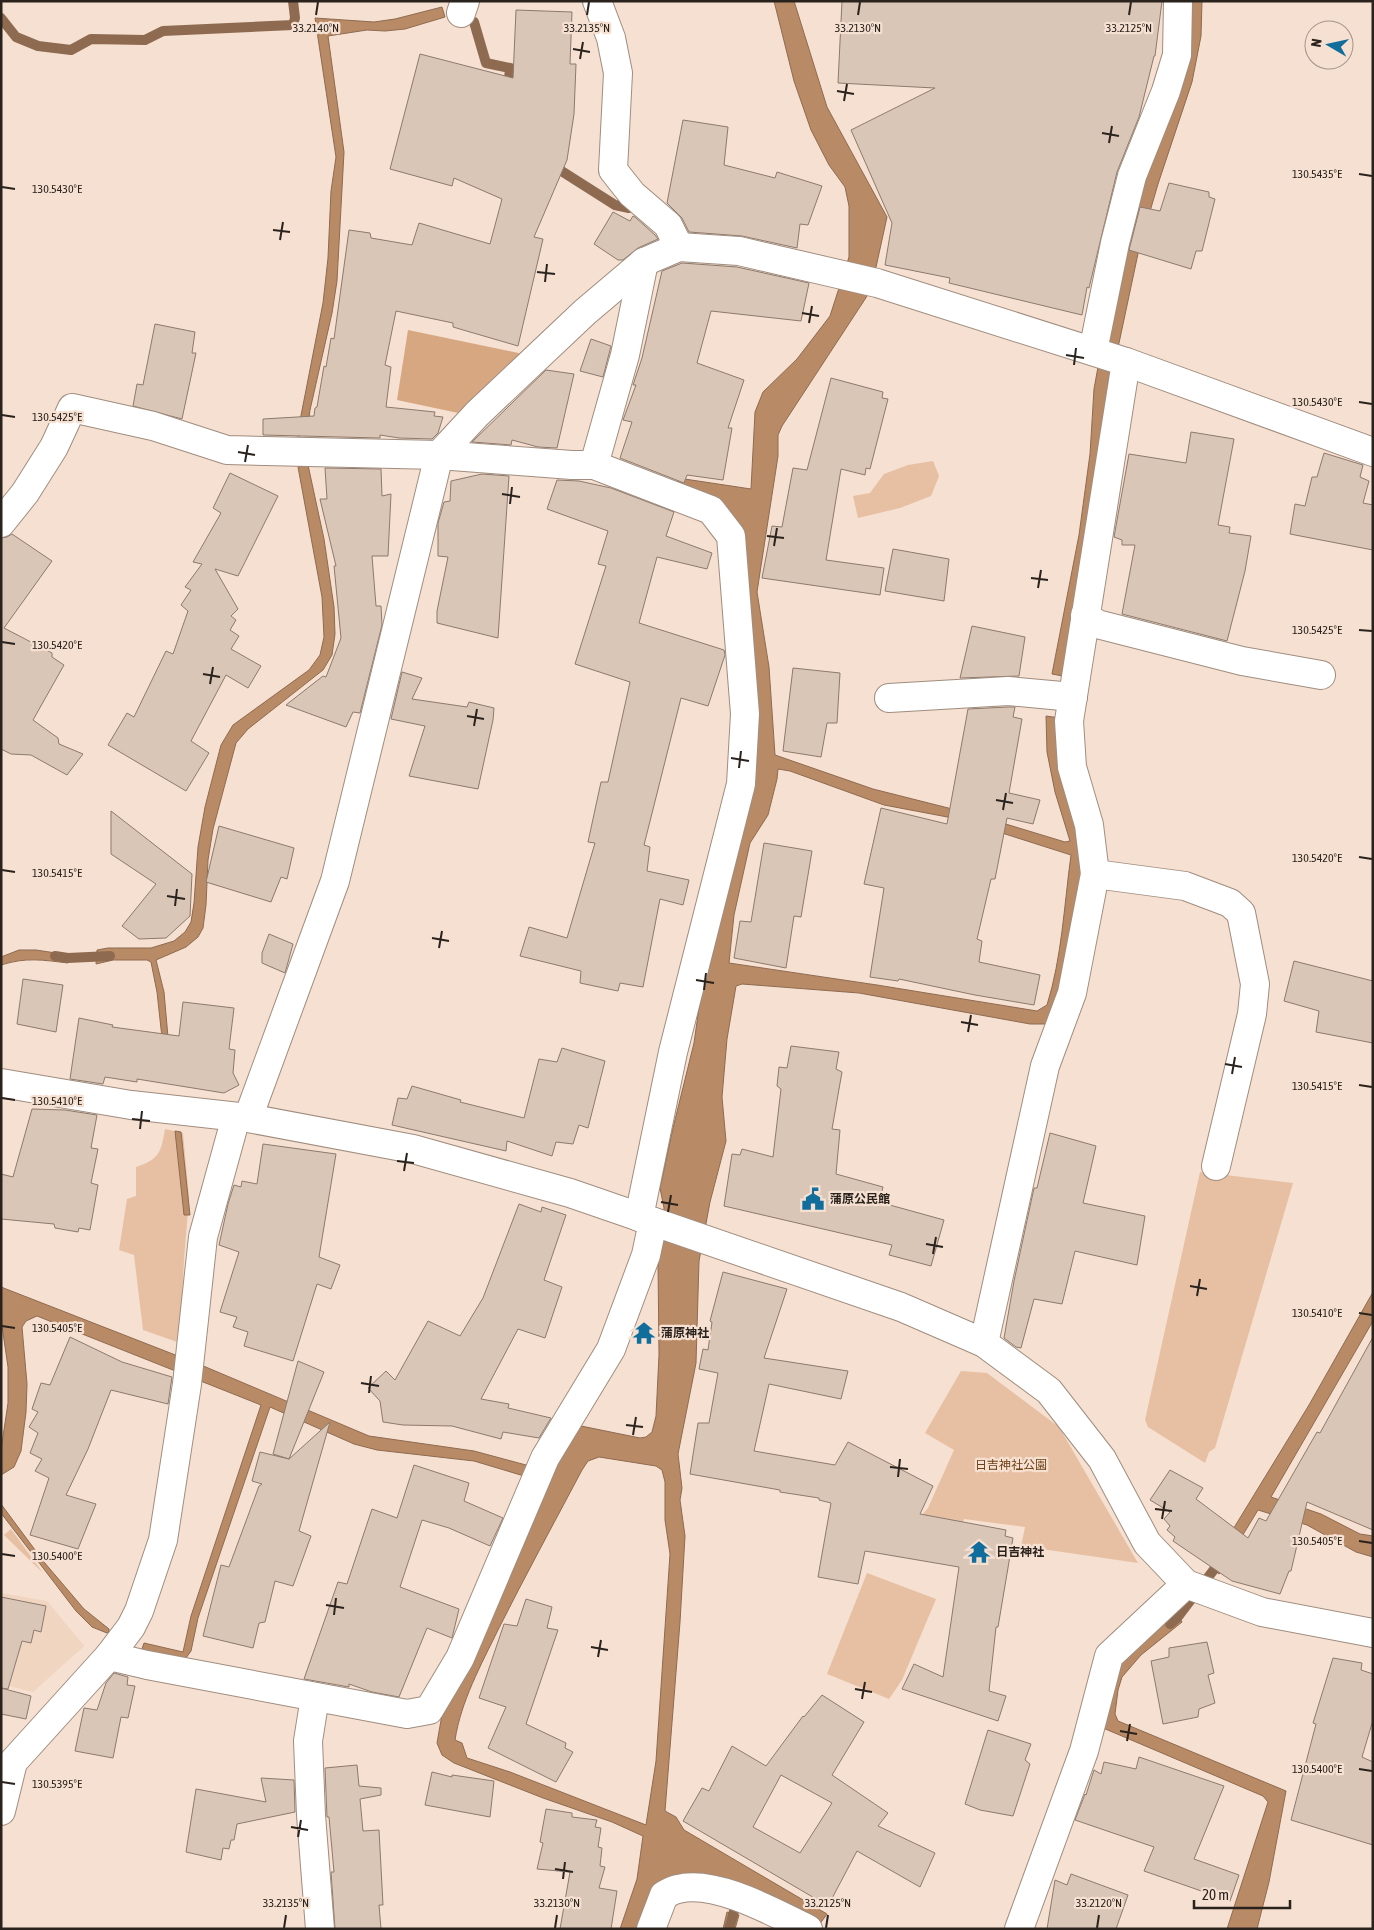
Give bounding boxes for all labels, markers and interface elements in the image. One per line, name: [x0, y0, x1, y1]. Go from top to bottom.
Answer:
north arrow: [1304, 20, 1354, 70]
text: 33.2140°N: [293, 21, 339, 35]
text: 33.2135°N: [564, 21, 610, 35]
text: 33.2130°N: [835, 21, 881, 35]
text: 33.2125°N: [1106, 21, 1152, 35]
text: N: [1308, 38, 1325, 48]
text: 130.5435°E: [1292, 167, 1342, 181]
text: 130.5430°E: [32, 182, 82, 196]
text: 130.5430°E: [1292, 395, 1342, 409]
text: 130.5425°E: [32, 410, 82, 424]
text: 130.5425°E: [1292, 623, 1342, 637]
text: 130.5420°E: [32, 638, 82, 652]
text: 130.5420°E: [1292, 851, 1342, 865]
text: 130.5415°E: [32, 866, 82, 880]
text: 130.5415°E: [1292, 1079, 1342, 1093]
text: 130.5410°E: [32, 1094, 82, 1108]
public building icon: 蒲原公民館: [800, 1186, 826, 1212]
place label: 蒲原公民館: [830, 1192, 890, 1206]
text: 130.5410°E: [1292, 1306, 1342, 1320]
temple icon: 蒲原神社: [631, 1320, 657, 1346]
text: 130.5405°E: [32, 1321, 82, 1335]
place label: 蒲原神社: [661, 1326, 709, 1340]
park label: 日吉神社公園: [975, 1458, 1047, 1472]
text: 130.5405°E: [1292, 1534, 1342, 1548]
temple icon: 日吉神社: [966, 1539, 992, 1565]
place label: 日吉神社: [996, 1545, 1044, 1559]
text: 130.5400°E: [32, 1549, 82, 1563]
text: 130.5400°E: [1292, 1762, 1342, 1776]
text: 130.5395°E: [32, 1777, 82, 1791]
scale bar: [1194, 1878, 1290, 1910]
text: 20 m: [1202, 1886, 1229, 1903]
text: 33.2135°N: [263, 1896, 309, 1910]
text: 33.2130°N: [534, 1896, 580, 1910]
text: 33.2125°N: [805, 1896, 851, 1910]
text: 33.2120°N: [1076, 1896, 1122, 1910]

